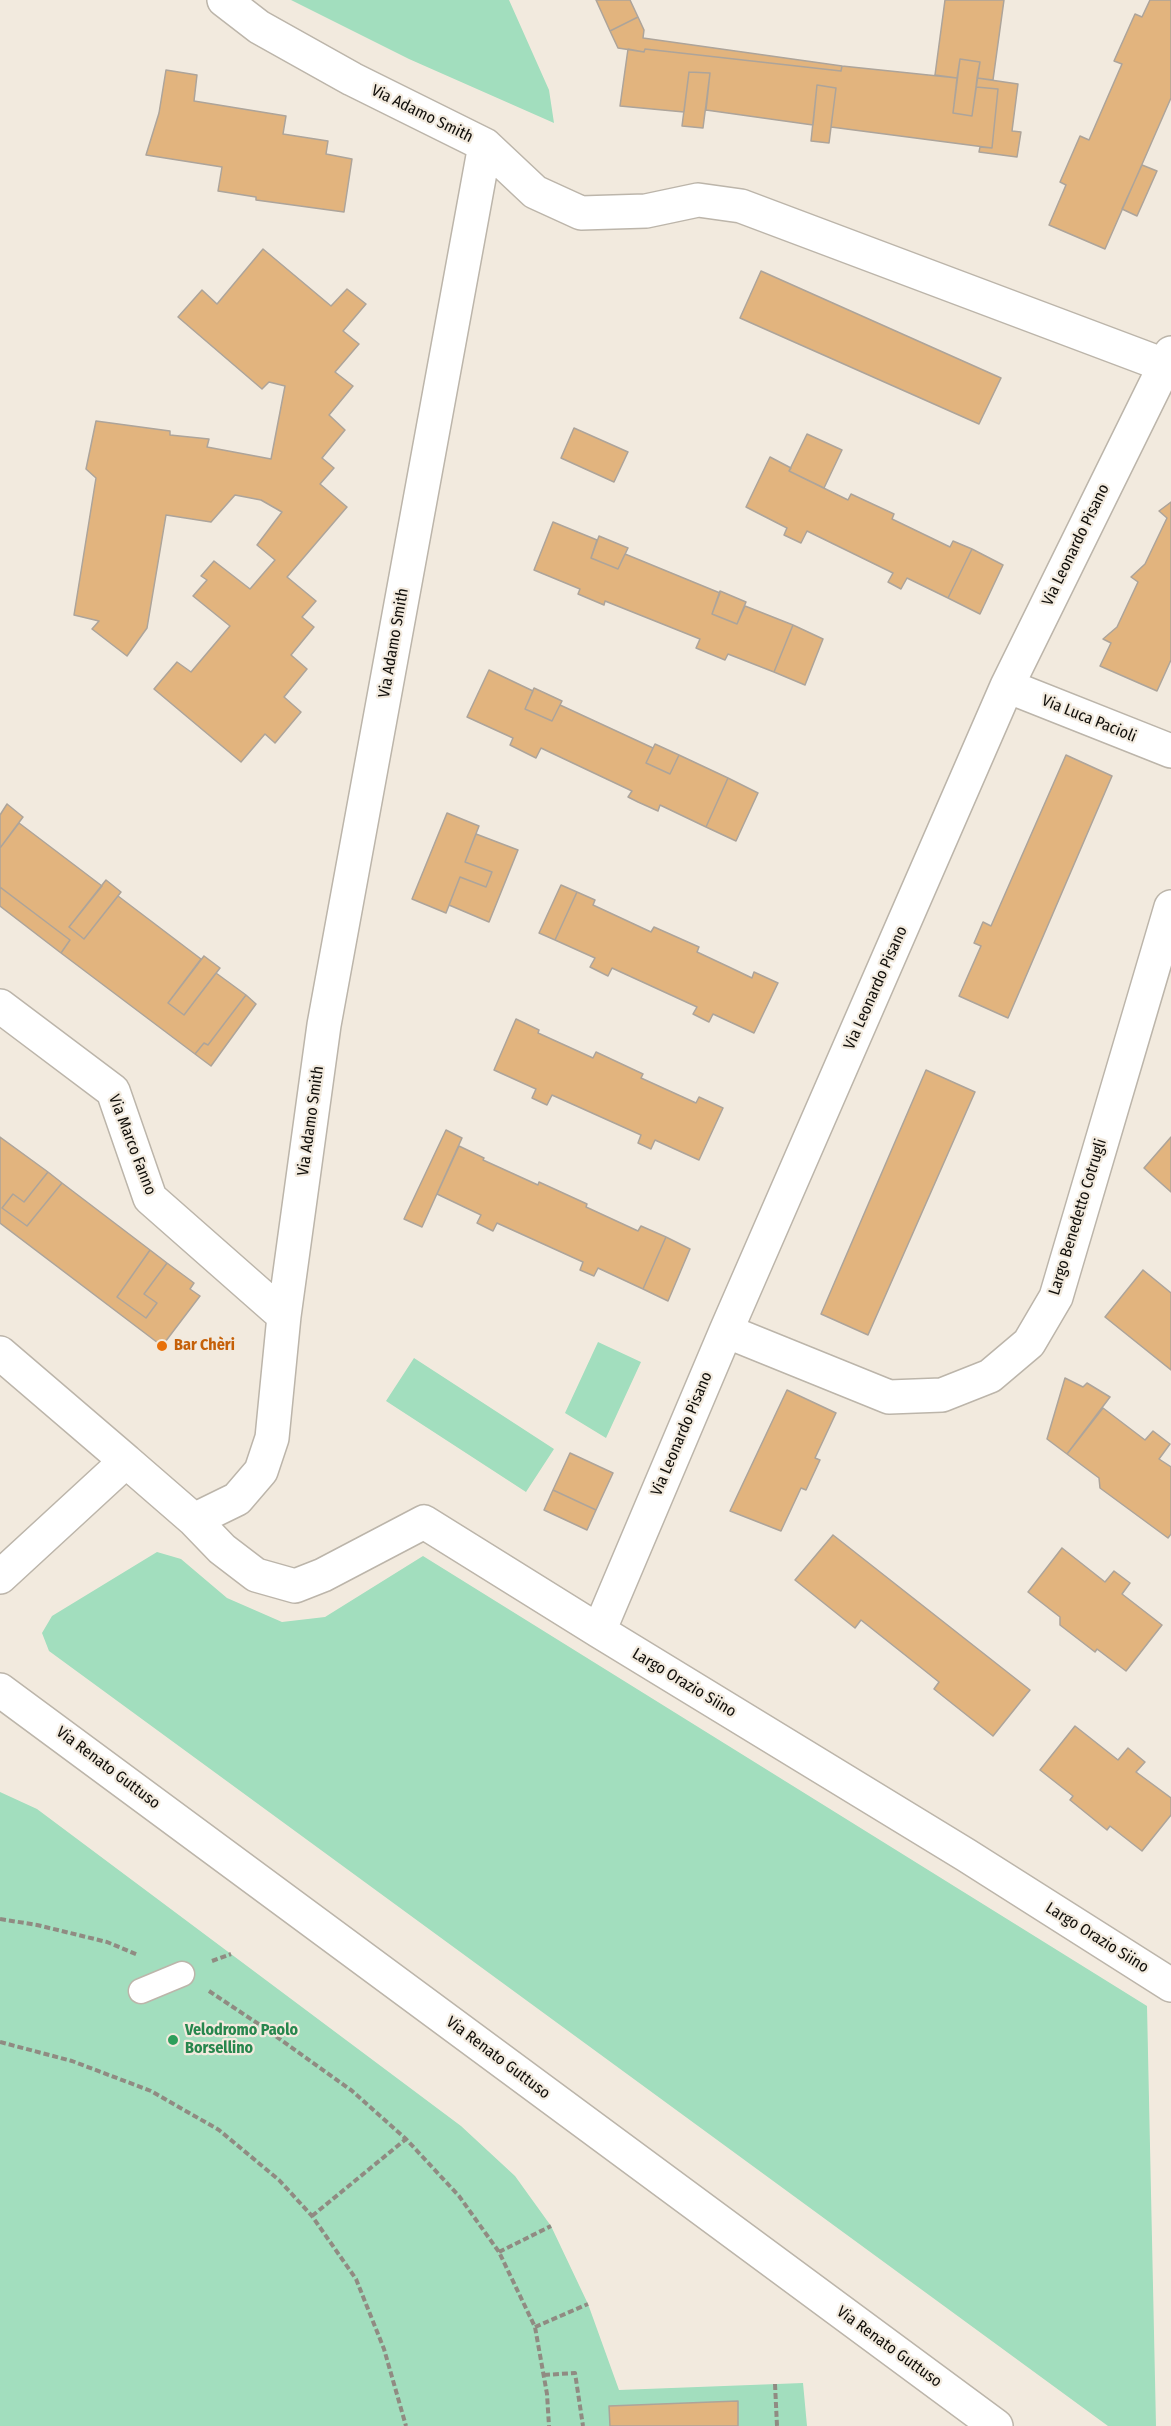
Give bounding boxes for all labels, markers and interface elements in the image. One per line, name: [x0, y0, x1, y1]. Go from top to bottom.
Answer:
street label: Via Adamo Smith: [368, 81, 476, 147]
street label: Via Leonardo Pisano: [1038, 481, 1114, 609]
street label: Via Adamo Smith: [375, 587, 413, 699]
street label: Via Luca Pacioli: [1039, 691, 1139, 747]
street label: Via Leonardo Pisano: [840, 923, 912, 1053]
street label: Via Adamo Smith: [294, 1065, 328, 1177]
street label: Via Marco Fanno: [104, 1092, 160, 1198]
street label: Largo Benedetto Cotrugli: [1045, 1136, 1111, 1298]
place label: Bar Chèri: [174, 1336, 235, 1356]
marker: Bar Chèri: [155, 1339, 169, 1353]
street label: Via Leonardo Pisano: [647, 1369, 717, 1499]
street label: Largo Orazio Siino: [628, 1644, 740, 1722]
street label: Via Renato Guttuso: [52, 1723, 164, 1813]
street label: Largo Orazio Siino: [1042, 1899, 1152, 1977]
street label: Via Renato Guttuso: [442, 2013, 554, 2103]
place label: Velodromo Paolo Borsellino: [185, 2021, 298, 2059]
marker: Velodromo Paolo Borsellino: [166, 2033, 180, 2047]
street label: Via Renato Guttuso: [833, 2302, 945, 2392]

